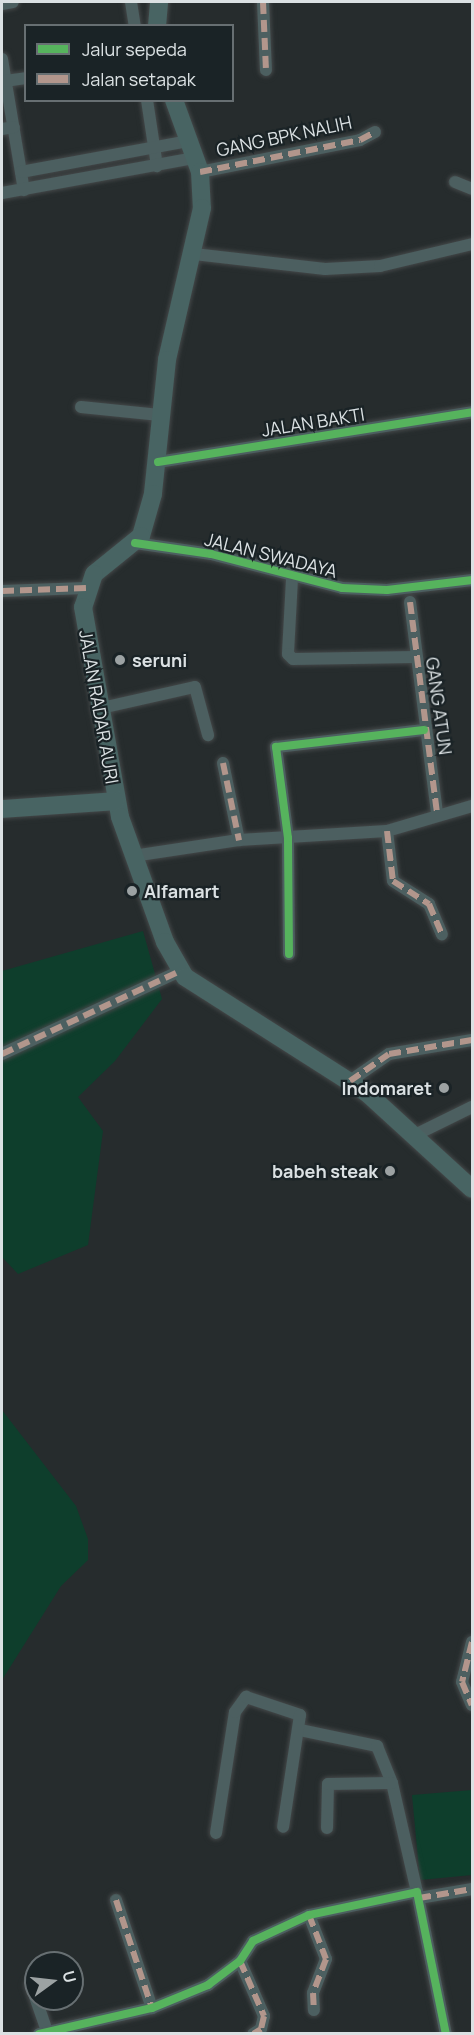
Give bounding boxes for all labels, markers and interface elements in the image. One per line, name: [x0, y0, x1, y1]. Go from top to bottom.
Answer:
legend: [24, 24, 234, 102]
text: Jalur sepeda: [82, 37, 187, 61]
text: Jalan setapak: [82, 67, 196, 91]
street label: GANG BPK NALIH: [214, 111, 354, 161]
street label: JALAN BAKTI: [260, 403, 366, 441]
street label: JALAN SWADAYA: [202, 528, 340, 582]
street label: JALAN RADAR AURI: [75, 628, 123, 786]
place label: seruni: [132, 649, 187, 671]
marker: seruni: [113, 653, 127, 667]
street label: GANG ATUN: [421, 656, 457, 756]
place label: Alfamart: [144, 880, 220, 902]
marker: Alfamart: [125, 884, 139, 898]
place label: Indomaret: [341, 1077, 432, 1099]
marker: Indomaret: [437, 1081, 451, 1095]
place label: babeh steak: [272, 1160, 378, 1182]
marker: babeh steak: [383, 1164, 397, 1178]
north arrow: [24, 1951, 84, 2011]
text: U: [57, 1968, 82, 1985]

